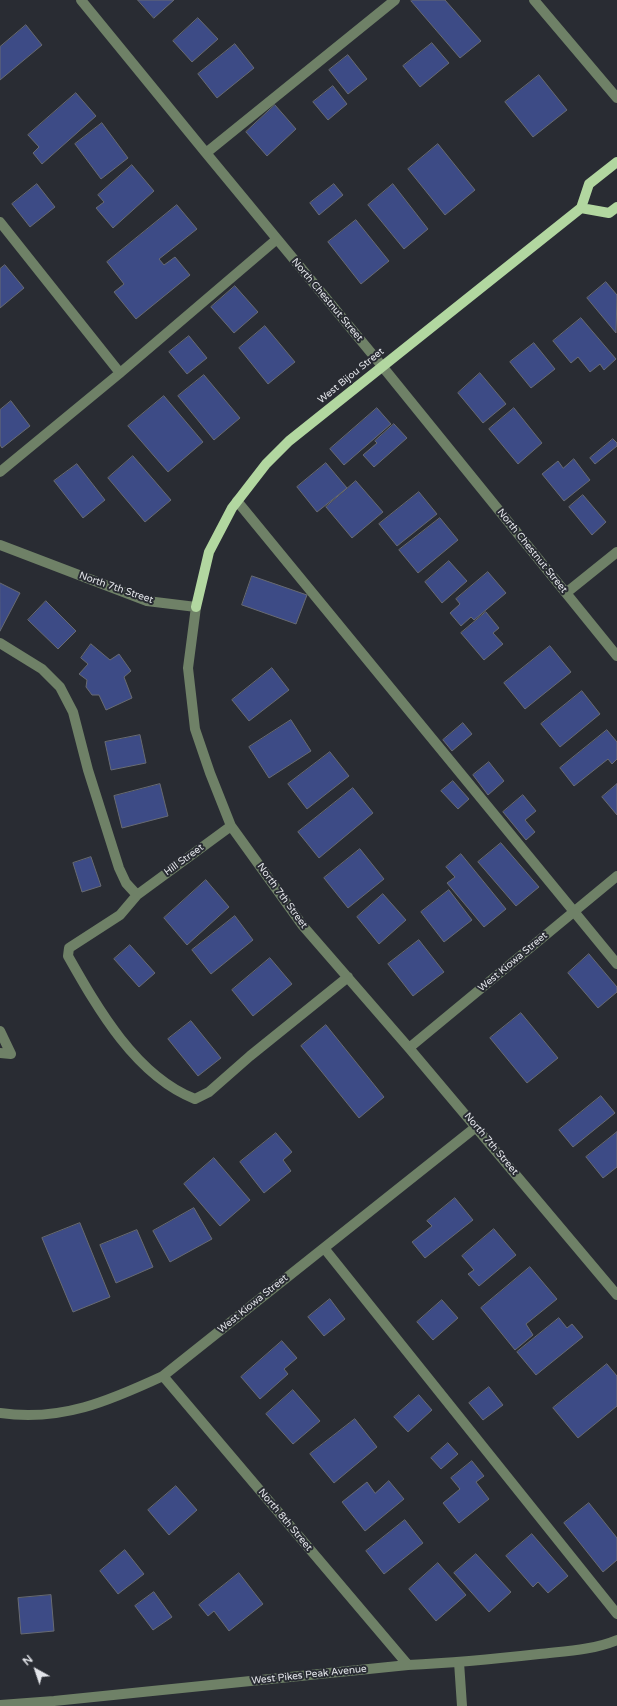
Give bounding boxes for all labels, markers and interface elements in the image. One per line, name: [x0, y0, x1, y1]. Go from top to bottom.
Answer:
street label: North Chestnut Street: [289, 256, 365, 344]
street label: West Bijou Street: [315, 346, 387, 406]
street label: North Chestnut Street: [494, 507, 570, 595]
street label: North 7th Street: [77, 570, 155, 606]
street label: Hill Street: [162, 842, 206, 878]
street label: North 7th Street: [254, 861, 310, 931]
street label: West Kiowa Street: [476, 930, 550, 994]
street label: North 7th Street: [461, 1110, 521, 1178]
street label: West Kiowa Street: [216, 1272, 290, 1336]
street label: North 8th Street: [255, 1486, 315, 1554]
north arrow: [16, 1650, 56, 1690]
text: N: [20, 1653, 36, 1668]
street label: West Pikes Peak Avenue: [251, 1663, 367, 1687]

